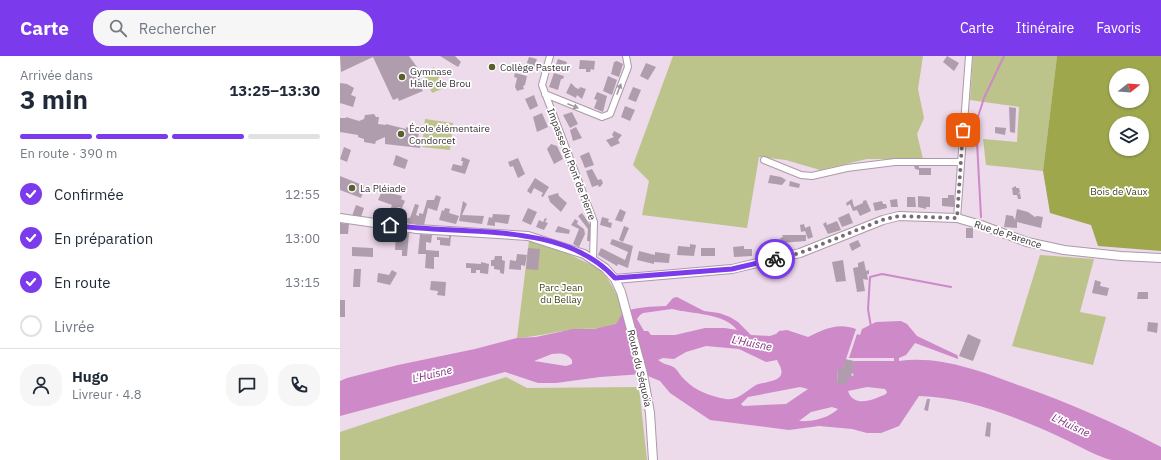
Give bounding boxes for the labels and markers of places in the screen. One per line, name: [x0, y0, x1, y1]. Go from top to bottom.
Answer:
place label: Collège Pasteur: [500, 61, 570, 74]
marker: Collège Pasteur: [487, 62, 497, 72]
place label: Gymnase Halle de Brou: [410, 65, 471, 90]
marker: Gymnase Halle de Brou: [397, 72, 407, 82]
pin: [946, 113, 980, 147]
place label: École élémentaire Condorcet: [409, 122, 490, 147]
marker: École élémentaire Condorcet: [396, 129, 406, 139]
place label: La Pléiade: [360, 182, 407, 195]
marker: La Pléiade: [347, 183, 357, 193]
pin: [373, 208, 407, 242]

